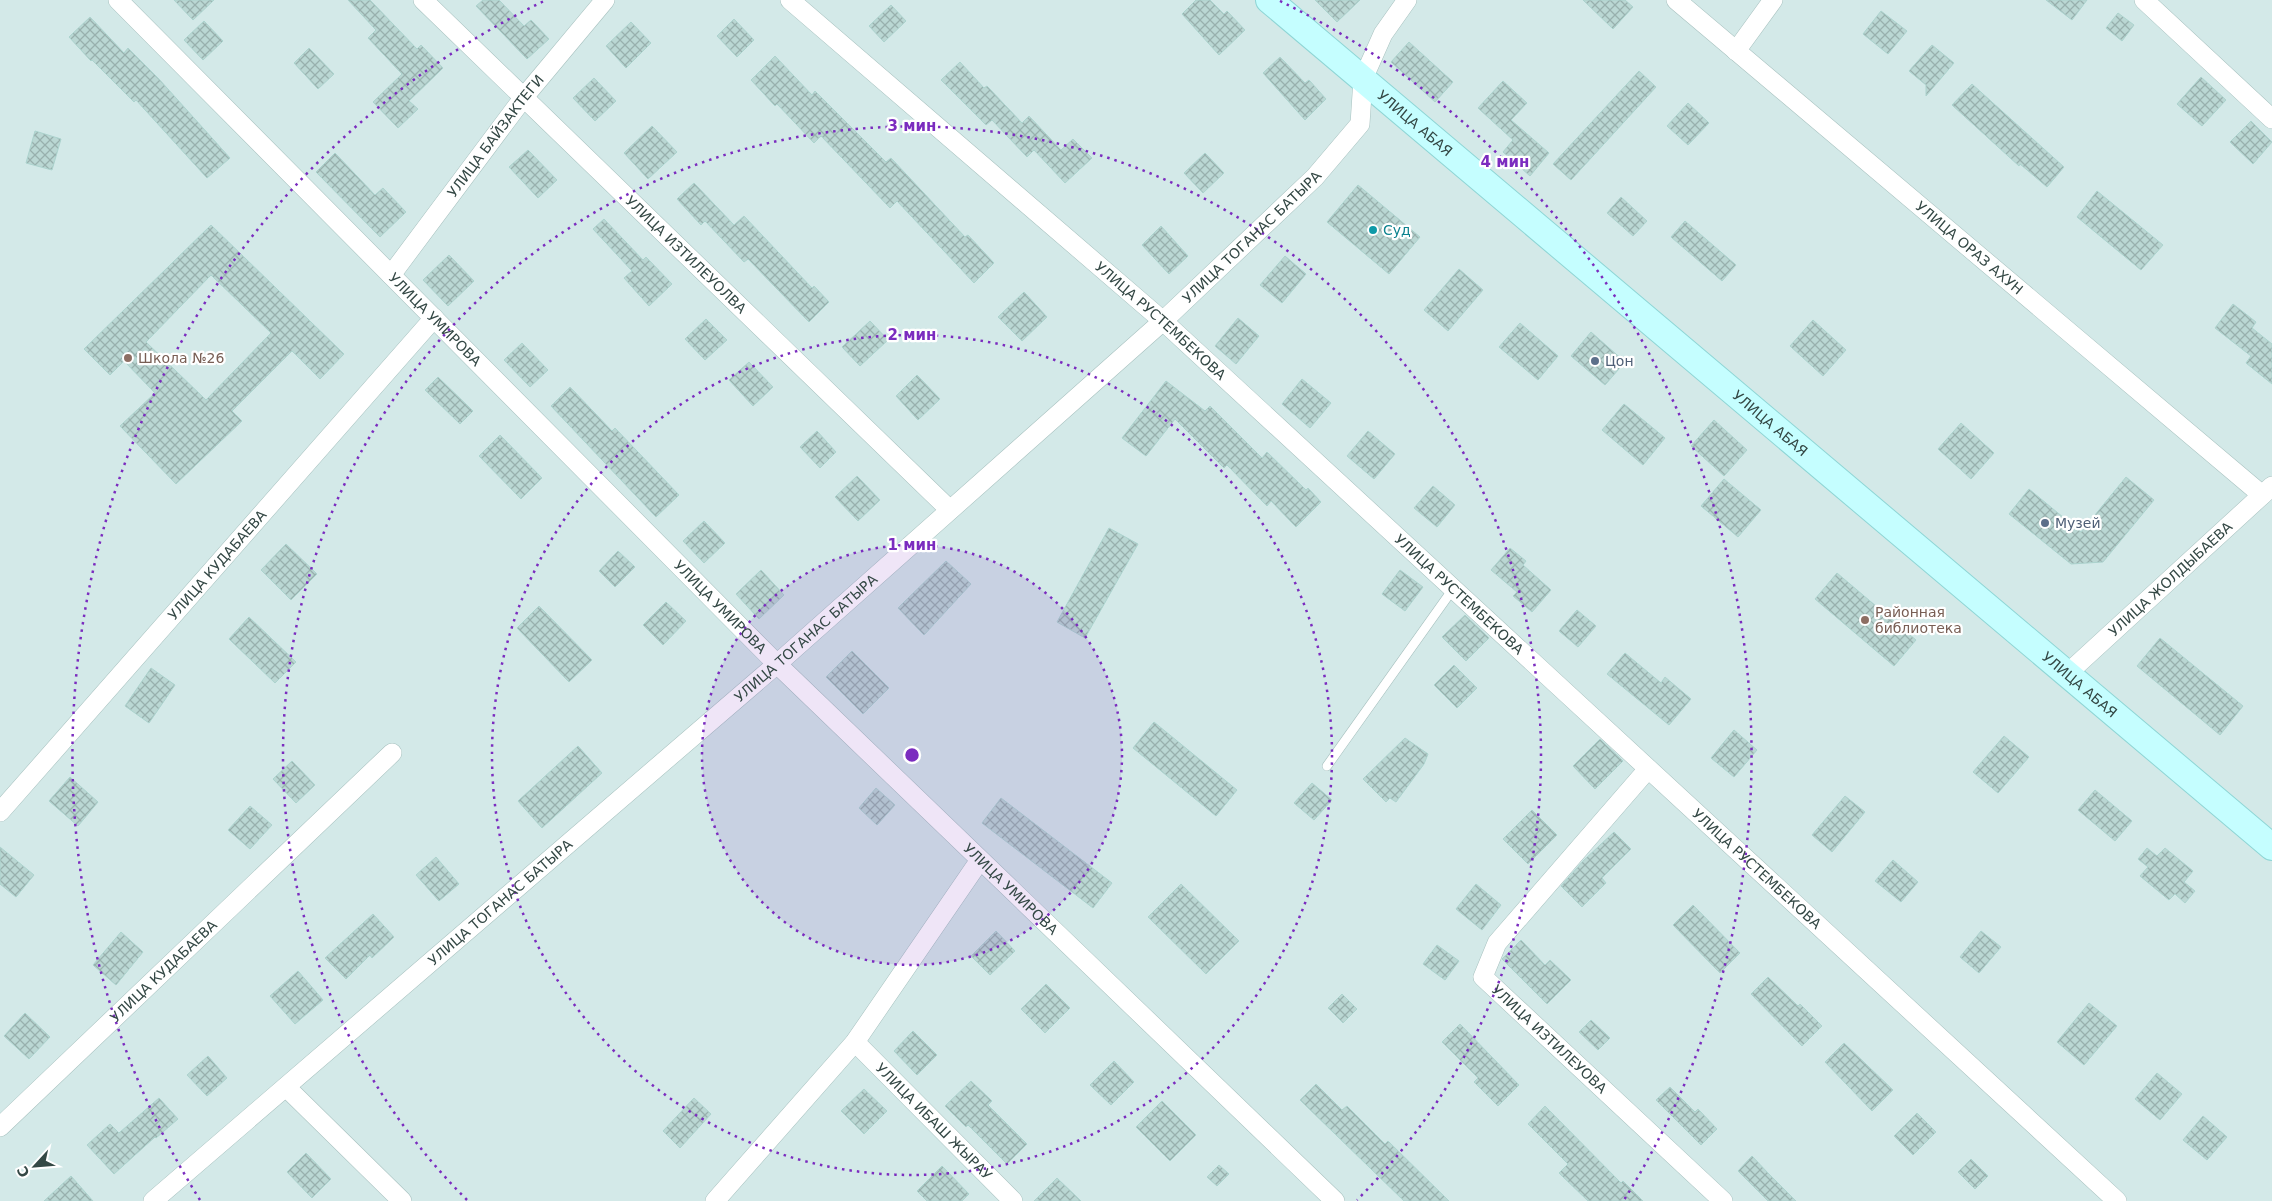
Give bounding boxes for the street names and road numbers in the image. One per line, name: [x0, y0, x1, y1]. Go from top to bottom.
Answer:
street label: УЛИЦА БАЙЗАКТЕГИ: [444, 72, 547, 200]
street label: УЛИЦА АБАЯ: [1374, 87, 1456, 159]
street label: УЛИЦА ТОГАНАС БАТЫРА: [1179, 167, 1325, 306]
street label: УЛИЦА ИЗТИЛЕУОЛВА: [622, 193, 750, 317]
street label: УЛИЦА ОРАЗ АХУН: [1913, 198, 2026, 298]
street label: УЛИЦА РУСТЕМБЕКОВА: [1092, 258, 1229, 383]
street label: УЛИЦА УМИРОВА: [386, 270, 485, 369]
street label: УЛИЦА АБАЯ: [1730, 387, 1811, 459]
street label: УЛИЦА КУДАБАЕВА: [165, 506, 270, 623]
street label: УЛИЦА ЖОЛДЫБАЕВА: [2105, 518, 2236, 640]
street label: УЛИЦА РУСТЕМБЕКОВА: [1391, 531, 1527, 658]
street label: УЛИЦА УМИРОВА: [671, 557, 770, 657]
street label: УЛИЦА ТОГАНАС БАТЫРА: [731, 571, 881, 705]
street label: УЛИЦА АБАЯ: [2039, 648, 2120, 721]
street label: УЛИЦА РУСТЕМБЕКОВА: [1689, 805, 1825, 932]
street label: УЛИЦА ТОГАНАС БАТЫРА: [425, 836, 576, 969]
street label: УЛИЦА УМИРОВА: [961, 840, 1061, 938]
street label: УЛИЦА КУДАБАЕВА: [107, 916, 220, 1025]
street label: УЛИЦА ИЗТИЛЕУОВА: [1489, 982, 1610, 1097]
street label: УЛИЦА ИБАШ ЖЫРАУ: [873, 1060, 995, 1183]

